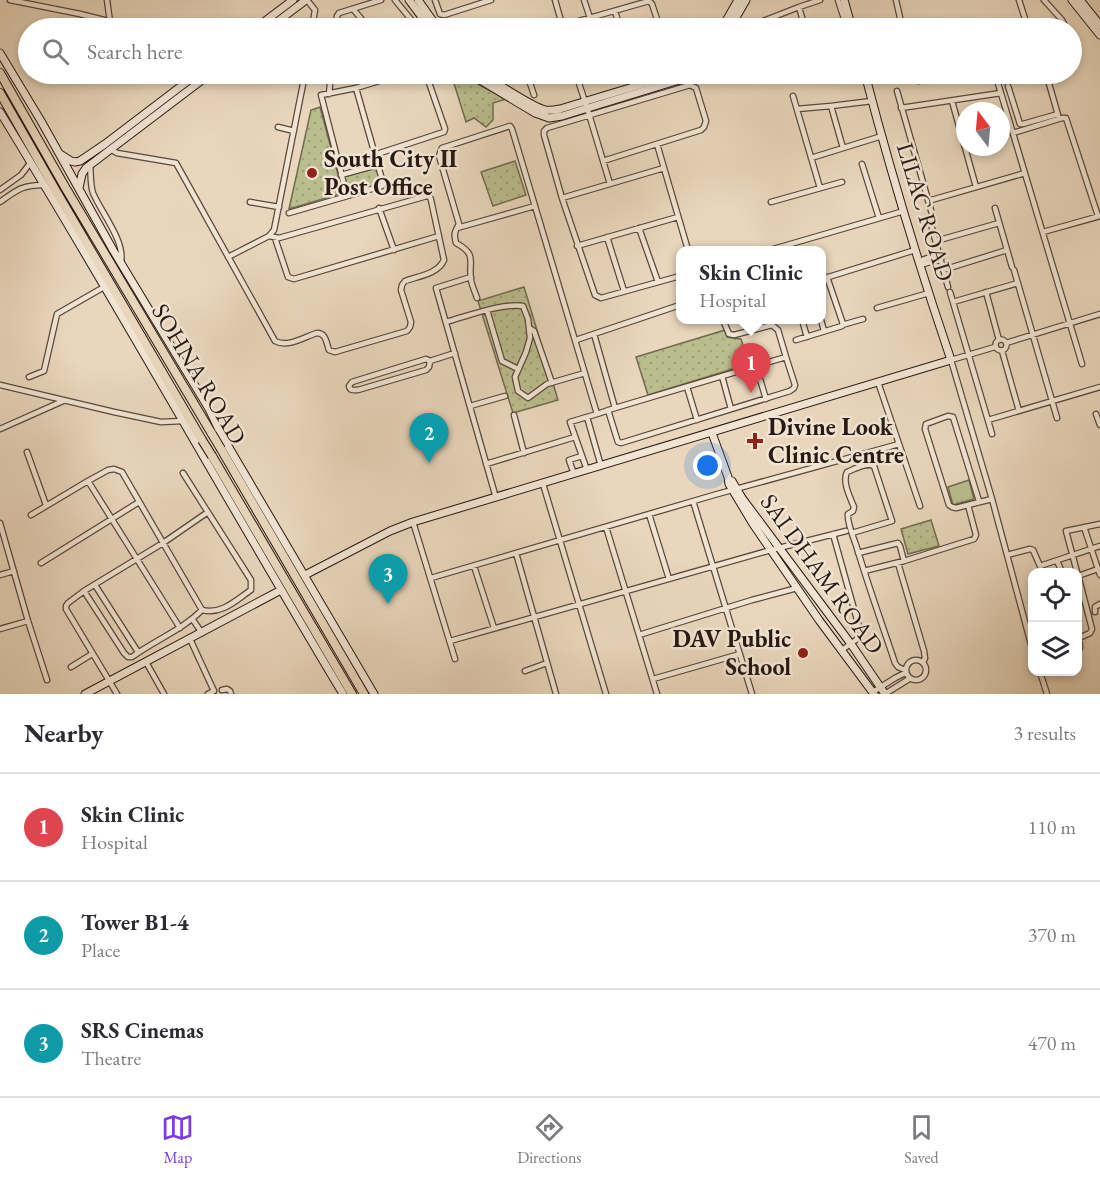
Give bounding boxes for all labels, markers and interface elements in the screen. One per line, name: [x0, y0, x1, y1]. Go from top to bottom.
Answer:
search box: [18, 18, 1082, 84]
icon: search: [39, 35, 72, 68]
text: Search here: [87, 37, 182, 66]
north arrow: [956, 102, 1010, 156]
street label: LILAC ROAD: [890, 139, 961, 285]
place label: South City II Post Office: [324, 143, 458, 202]
marker: South City II Post Office: [305, 166, 319, 180]
popup: [676, 246, 826, 324]
text: Skin Clinic: [699, 258, 803, 287]
text: Hospital: [699, 287, 766, 313]
street label: SOHNA ROAD: [145, 298, 254, 450]
pin: 1: [732, 344, 771, 393]
place label: Divine Look Clinic Centre: [768, 411, 904, 470]
pin: 2: [410, 414, 448, 463]
marker: Divine Look Clinic Centre: [746, 432, 764, 450]
your location: [693, 451, 722, 480]
street label: SAI DHAM ROAD: [754, 487, 891, 660]
pin: 3: [368, 554, 408, 604]
map controls: [1028, 568, 1082, 676]
button: locate: [1028, 568, 1082, 622]
button: layers: [1028, 622, 1082, 676]
place label: DAV Public School: [672, 623, 791, 682]
marker: DAV Public School: [796, 646, 810, 660]
text: Nearby: [24, 716, 104, 750]
text: 3 results: [1013, 720, 1076, 746]
text: Skin Clinic: [81, 800, 184, 829]
text: 1: [38, 814, 49, 840]
text: 110 m: [1028, 814, 1076, 840]
text: Hospital: [81, 829, 148, 855]
text: Tower B1-4: [81, 908, 189, 937]
text: 2: [38, 922, 49, 948]
text: 370 m: [1028, 922, 1076, 948]
text: Place: [81, 937, 120, 963]
text: SRS Cinemas: [81, 1016, 204, 1045]
text: 3: [38, 1030, 49, 1056]
text: 470 m: [1028, 1030, 1076, 1056]
text: Theatre: [81, 1045, 141, 1071]
tab: Map: [161, 1111, 194, 1168]
tab: Directions: [517, 1111, 582, 1168]
tab: Saved: [904, 1111, 939, 1168]

